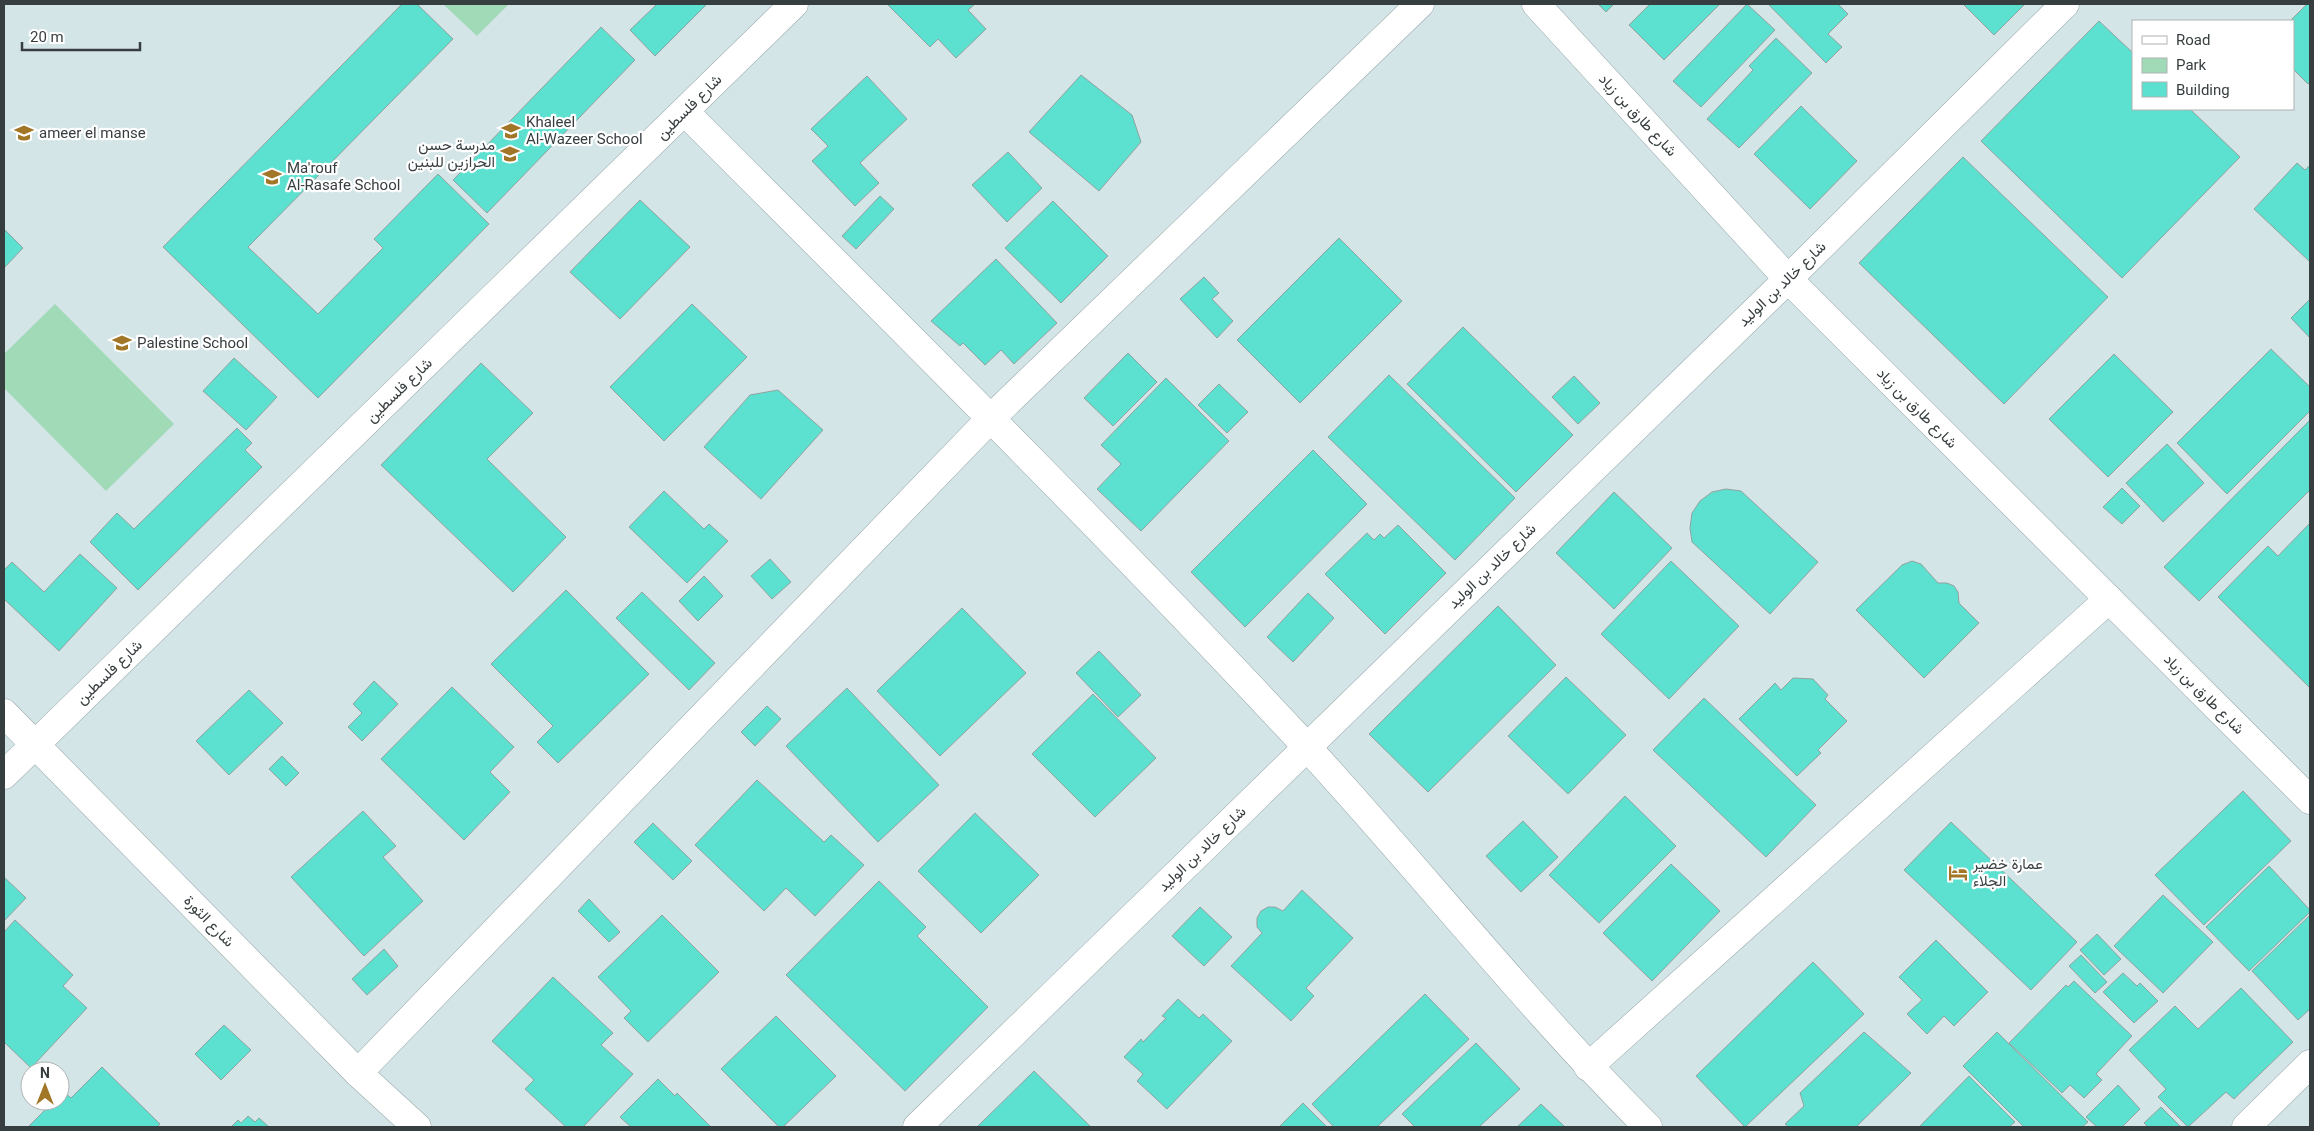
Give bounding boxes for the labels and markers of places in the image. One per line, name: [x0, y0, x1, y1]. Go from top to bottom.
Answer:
place label: Khaleel Al-Wazeer School: [526, 113, 643, 148]
school or university icon: Khaleel Al-Wazeer School: [500, 120, 522, 142]
school or university icon: ameer el manse: [13, 122, 35, 144]
place label: ameer el manse: [39, 124, 146, 142]
place label: مدرسة حسن الحرازين للبنين: [408, 136, 495, 172]
school or university icon: مدرسة حسن الحرازين للبنين: [499, 143, 521, 165]
place label: Ma'rouf Al-Rasafe School: [287, 159, 400, 194]
school or university icon: Ma'rouf Al-Rasafe School: [261, 166, 283, 188]
school or university icon: Palestine School: [111, 332, 133, 354]
place label: Palestine School: [137, 334, 248, 352]
place label: عمارة خضير الجلاء: [1972, 855, 2043, 890]
hotel icon: عمارة خضير الجلاء: [1947, 862, 1969, 884]

